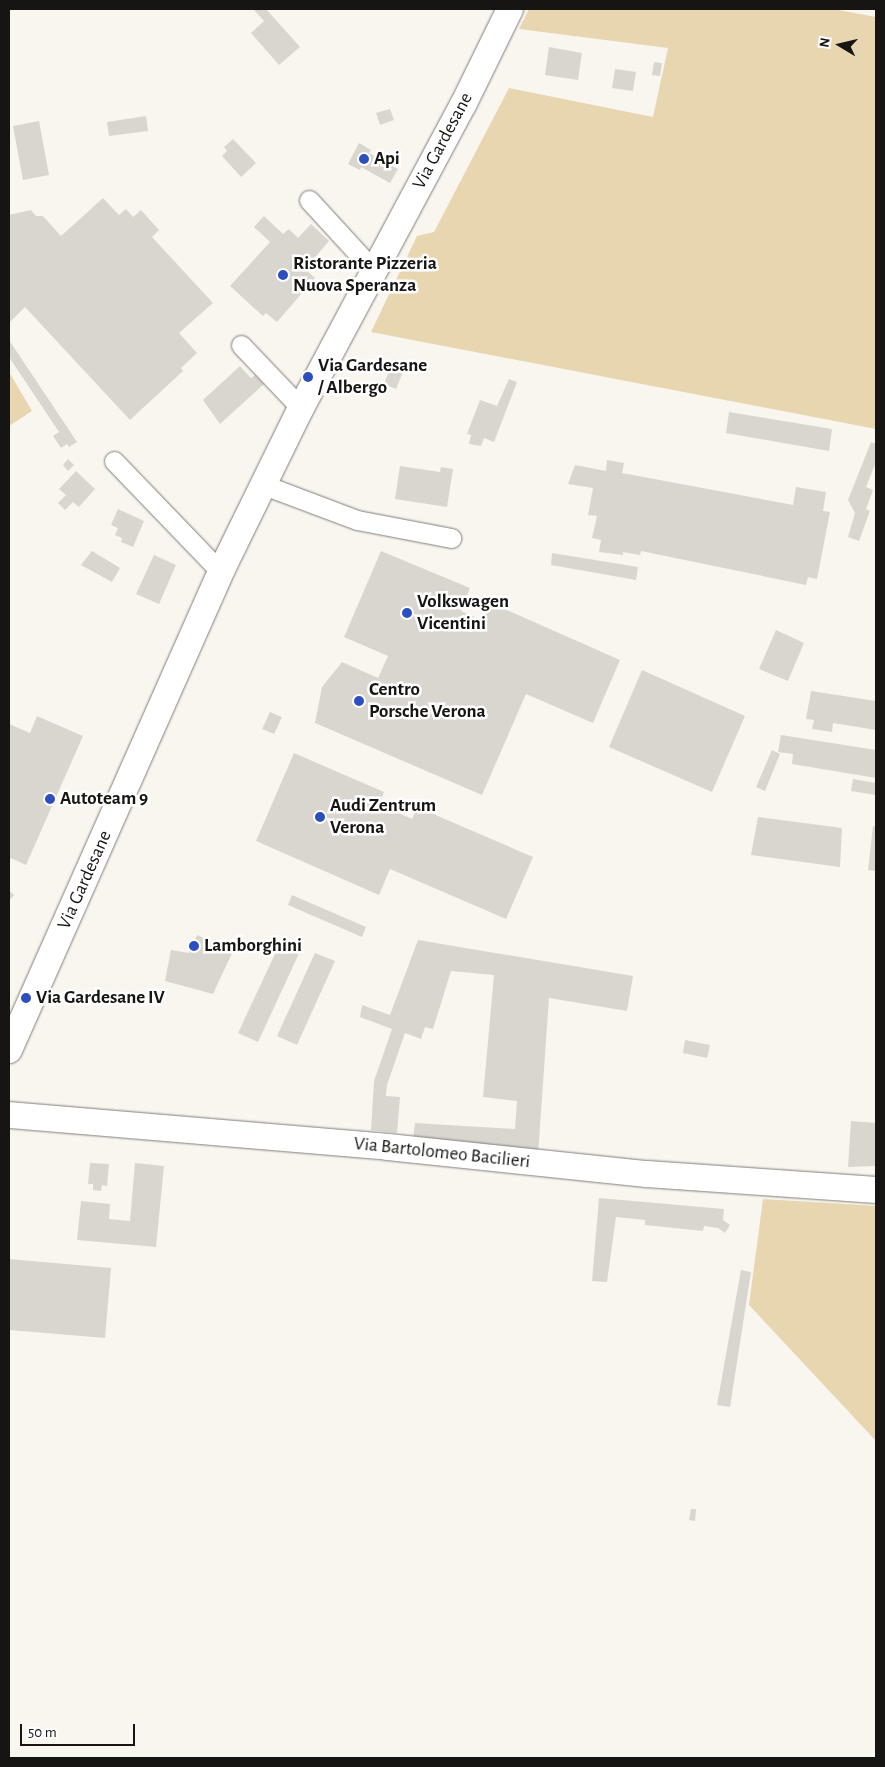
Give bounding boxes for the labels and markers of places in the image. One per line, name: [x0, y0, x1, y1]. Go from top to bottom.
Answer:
place label: Api: [374, 148, 400, 170]
marker: Api: [358, 153, 370, 165]
place label: Ristorante Pizzeria Nuova Speranza: [293, 253, 437, 297]
marker: Ristorante Pizzeria Nuova Speranza: [277, 269, 289, 281]
place label: Via Gardesane / Albergo: [318, 355, 427, 399]
marker: Via Gardesane / Albergo: [302, 371, 314, 383]
place label: Volkswagen Vicentini: [417, 591, 509, 635]
marker: Volkswagen Vicentini: [401, 607, 413, 619]
place label: Centro Porsche Verona: [369, 679, 486, 723]
marker: Centro Porsche Verona: [353, 695, 365, 707]
place label: Autoteam 9: [60, 788, 148, 810]
marker: Autoteam 9: [44, 793, 56, 805]
place label: Audi Zentrum Verona: [330, 795, 436, 839]
marker: Audi Zentrum Verona: [314, 811, 326, 823]
place label: Lamborghini: [204, 935, 302, 957]
marker: Lamborghini: [188, 940, 200, 952]
place label: Via Gardesane IV: [36, 987, 165, 1009]
marker: Via Gardesane IV: [20, 992, 32, 1004]

